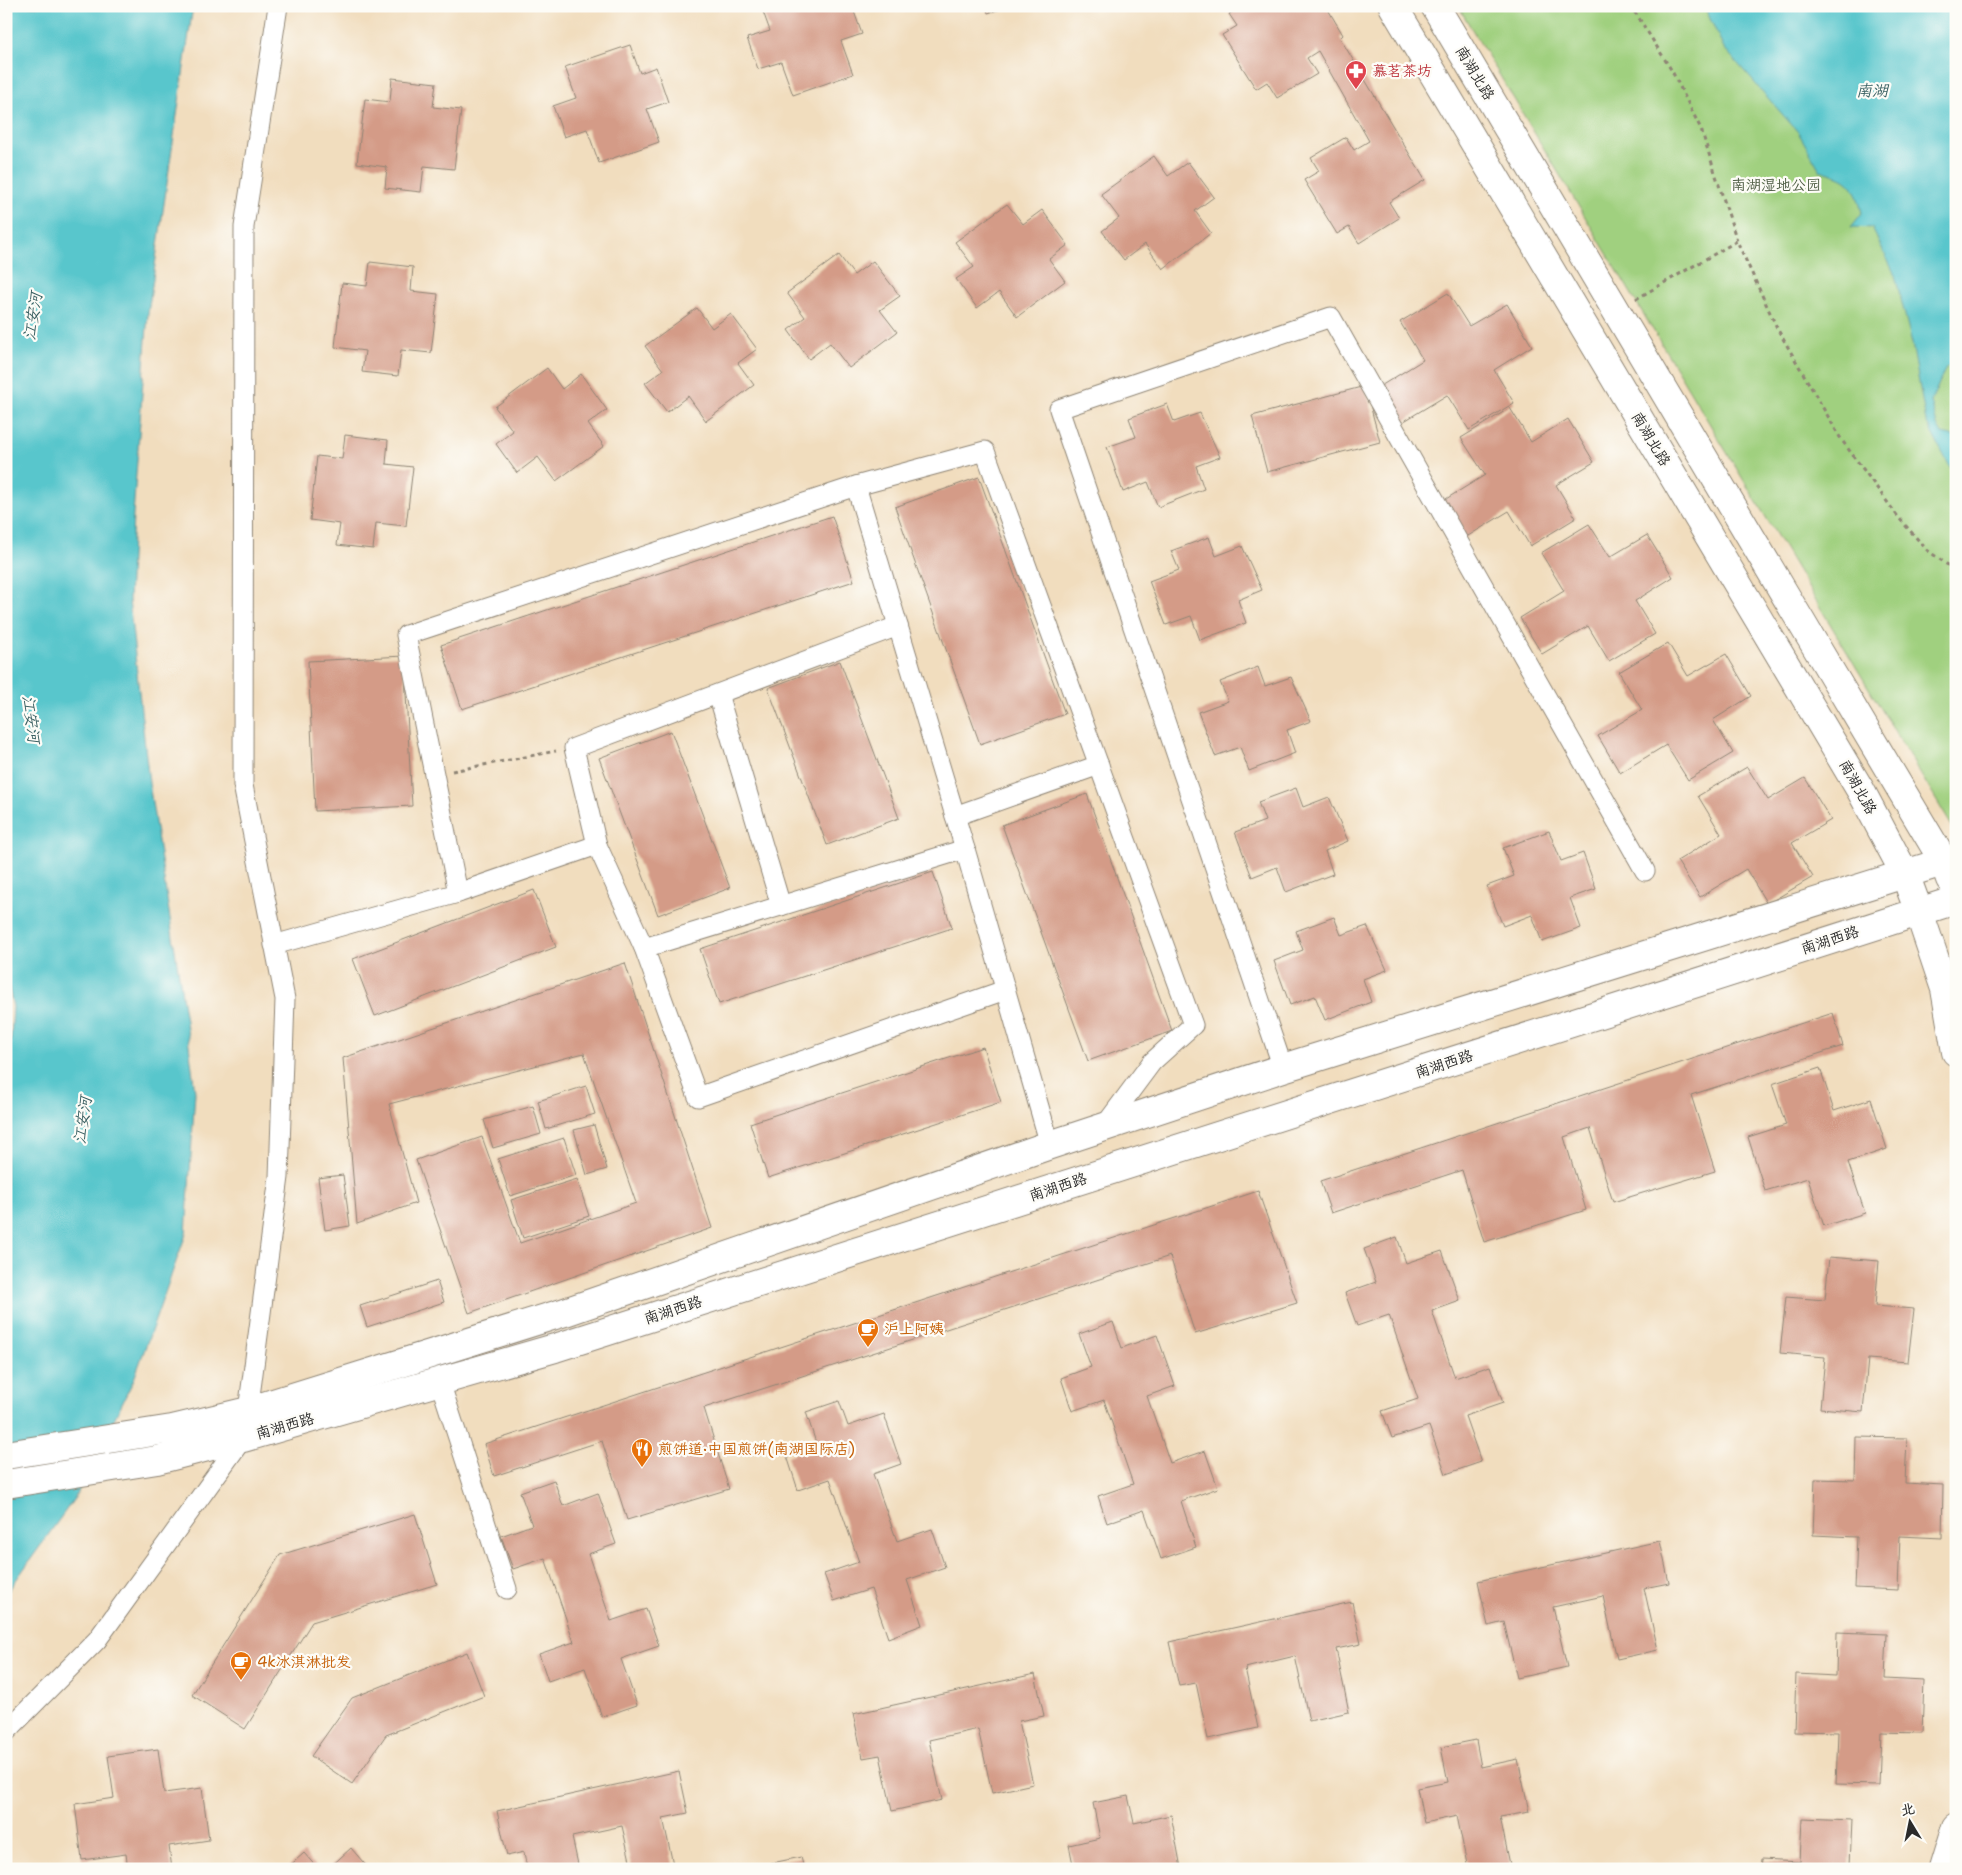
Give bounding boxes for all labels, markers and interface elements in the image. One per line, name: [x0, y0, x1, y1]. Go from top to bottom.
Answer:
street label: 南湖北路: [1451, 42, 1499, 104]
pharmacy icon: 慕茗茶坊: [1344, 59, 1368, 90]
place label: 慕茗茶坊: [1372, 61, 1432, 81]
water label: 南湖: [1856, 80, 1890, 101]
park label: 南湖湿地公园: [1731, 175, 1821, 195]
water label: 江安河: [18, 288, 47, 341]
street label: 南湖北路: [1627, 408, 1675, 470]
water label: 江安河: [18, 694, 45, 747]
street label: 南湖北路: [1835, 756, 1881, 818]
street label: 南湖西路: [1798, 921, 1862, 959]
street label: 南湖西路: [1412, 1045, 1476, 1083]
water label: 江安河: [69, 1092, 97, 1145]
street label: 南湖西路: [1026, 1168, 1090, 1206]
street label: 南湖西路: [641, 1291, 705, 1329]
cafe icon: 沪上阿姨: [856, 1317, 880, 1348]
place label: 沪上阿姨: [884, 1319, 944, 1339]
street label: 南湖西路: [253, 1408, 317, 1444]
restaurant icon: 煎饼道·中国煎饼(南湖国际店): [630, 1437, 654, 1468]
place label: 煎饼道·中国煎饼(南湖国际店): [658, 1439, 855, 1459]
cafe icon: 4k冰淇淋批发: [229, 1650, 253, 1681]
place label: 4k冰淇淋批发: [257, 1652, 351, 1672]
north arrow: [1884, 1798, 1934, 1848]
text: 北: [1899, 1799, 1916, 1819]

